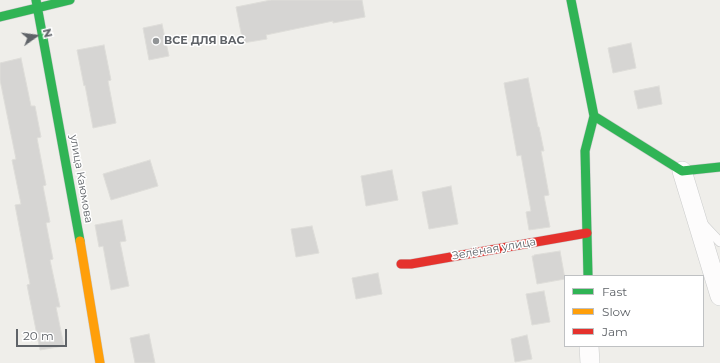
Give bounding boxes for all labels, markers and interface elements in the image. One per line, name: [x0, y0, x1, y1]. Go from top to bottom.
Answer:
north arrow: [16, 16, 56, 56]
text: N: [40, 27, 56, 39]
place label: ВСЕ ДЛЯ ВАС: [164, 34, 244, 48]
marker: ВСЕ ДЛЯ ВАС: [151, 36, 161, 46]
street label: улица Каюмова: [67, 134, 95, 224]
street label: Зелёная улица: [451, 235, 537, 263]
legend: [564, 275, 704, 347]
text: Fast: [602, 284, 627, 299]
text: Slow: [602, 304, 631, 319]
scale bar: [18, 321, 69, 347]
text: Jam: [602, 324, 628, 339]
text: 20 m: [23, 328, 54, 343]

